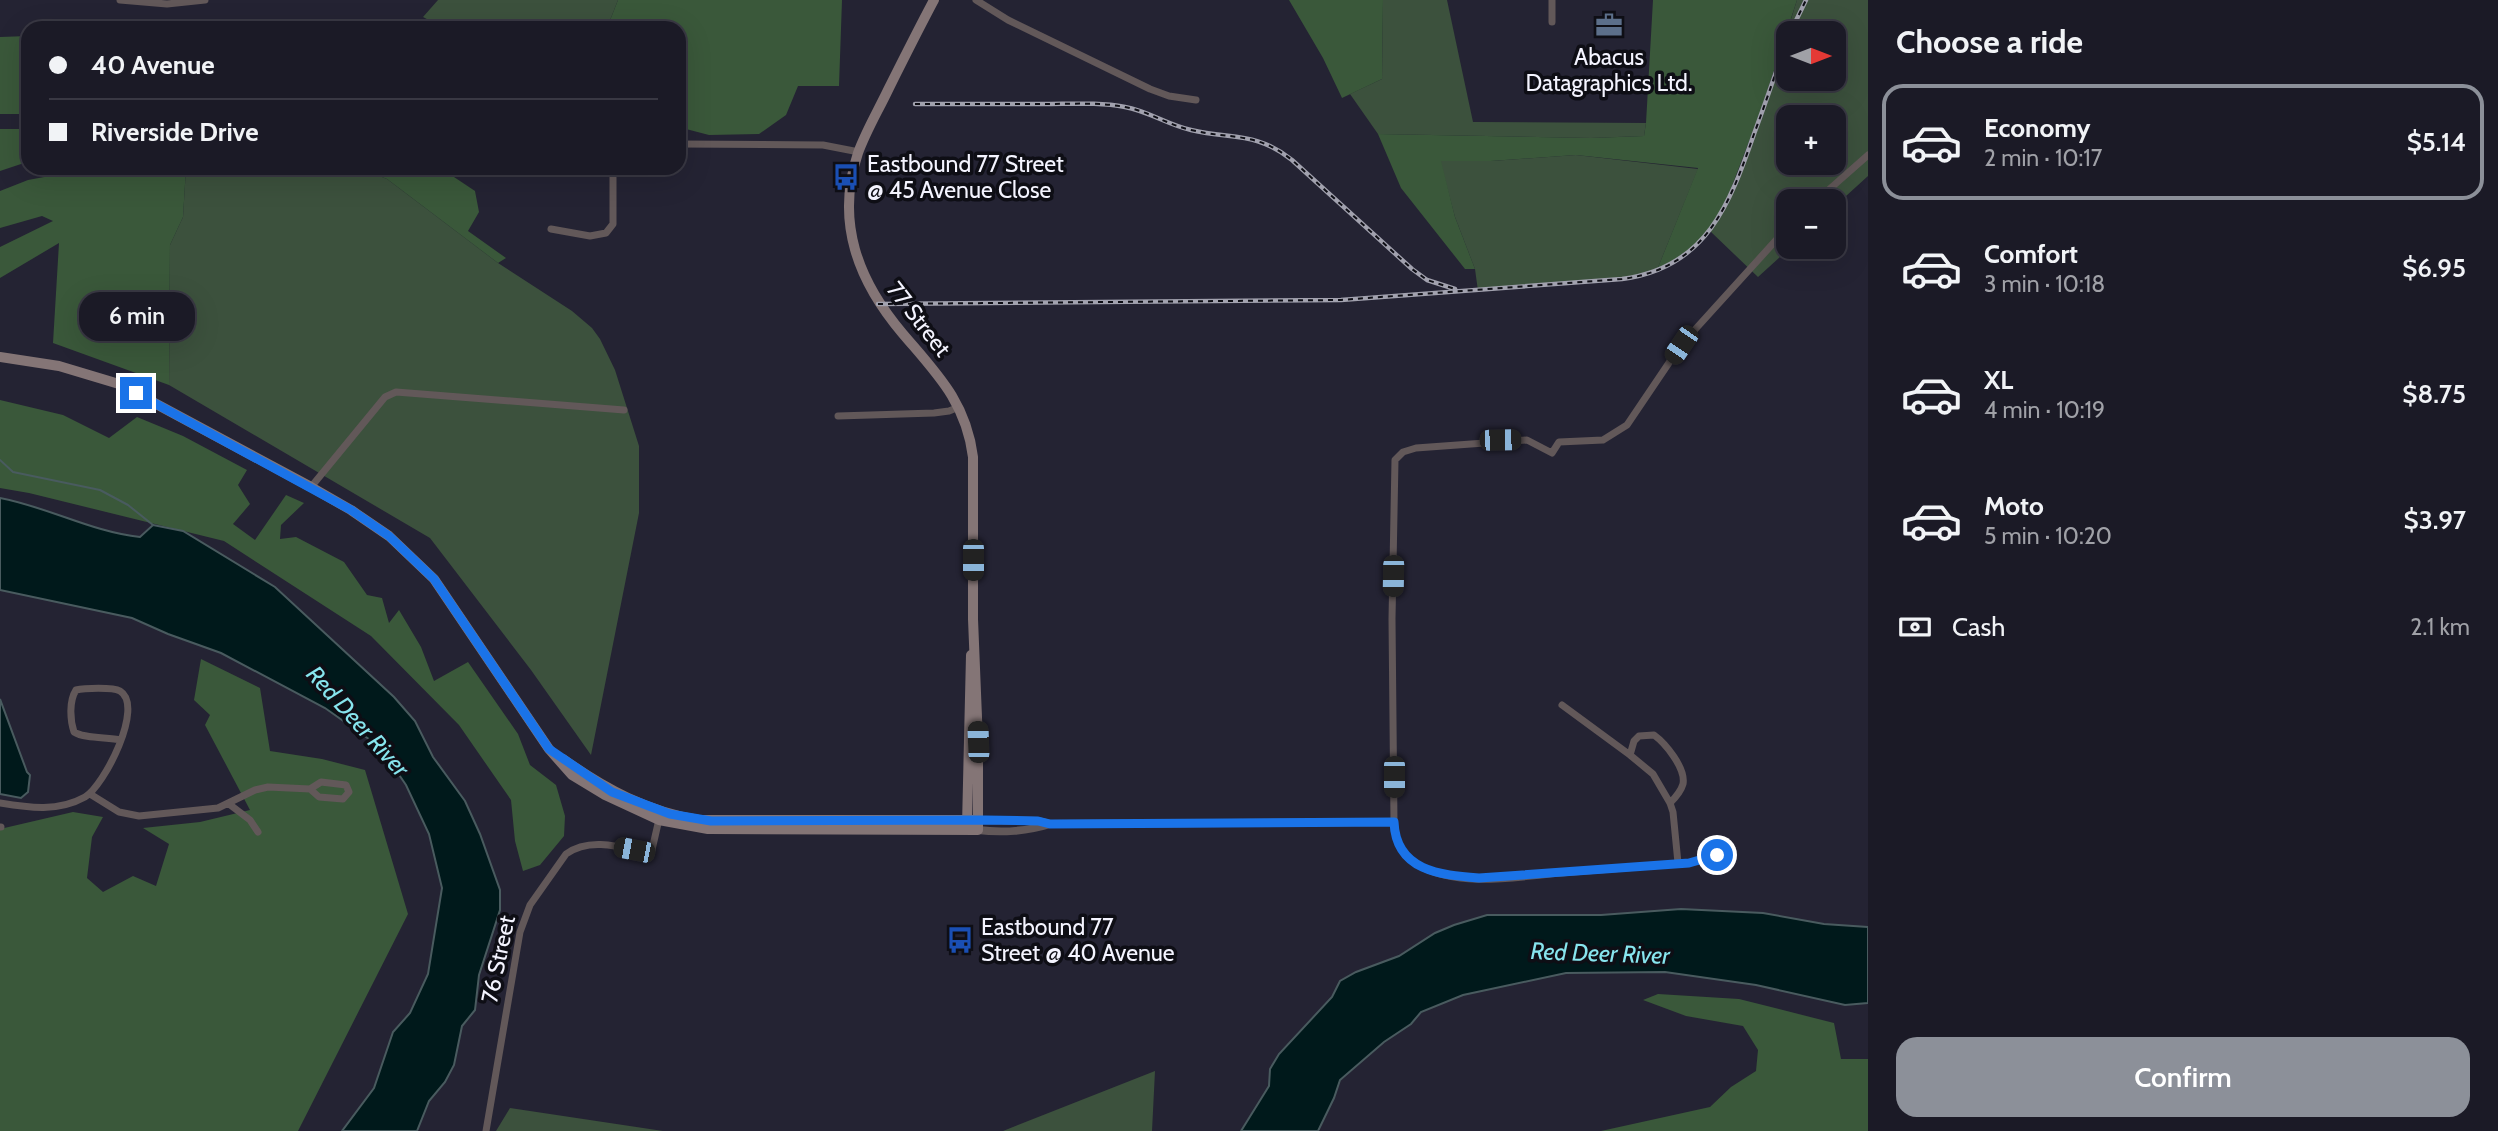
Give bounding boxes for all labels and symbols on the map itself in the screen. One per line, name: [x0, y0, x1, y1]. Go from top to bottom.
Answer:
office icon: Abacus Datagraphics Ltd.: [1594, 10, 1624, 40]
north arrow: [1776, 21, 1846, 91]
place label: Abacus Datagraphics Ltd.: [1525, 43, 1693, 97]
place label: Eastbound 77 Street @ 45 Avenue Close: [867, 150, 1064, 204]
bus stop icon: Eastbound 77 Street @ 45 Avenue Close: [831, 162, 861, 192]
street label: 77 Street: [881, 276, 957, 362]
callout: 6 min: [78, 292, 194, 340]
car: [1661, 322, 1702, 368]
route end: [120, 377, 152, 409]
car: [1479, 429, 1522, 451]
car: [963, 539, 984, 581]
car: [1383, 555, 1404, 597]
water label: Red Deer River: [301, 660, 416, 784]
car: [967, 721, 990, 763]
car: [1384, 756, 1405, 798]
car: [612, 836, 657, 864]
route start: [1701, 839, 1733, 871]
street label: 76 Street: [475, 913, 521, 1005]
place label: Eastbound 77 Street @ 40 Avenue: [981, 913, 1175, 967]
bus stop icon: Eastbound 77 Street @ 40 Avenue: [945, 925, 975, 955]
water label: Red Deer River: [1530, 936, 1672, 970]

